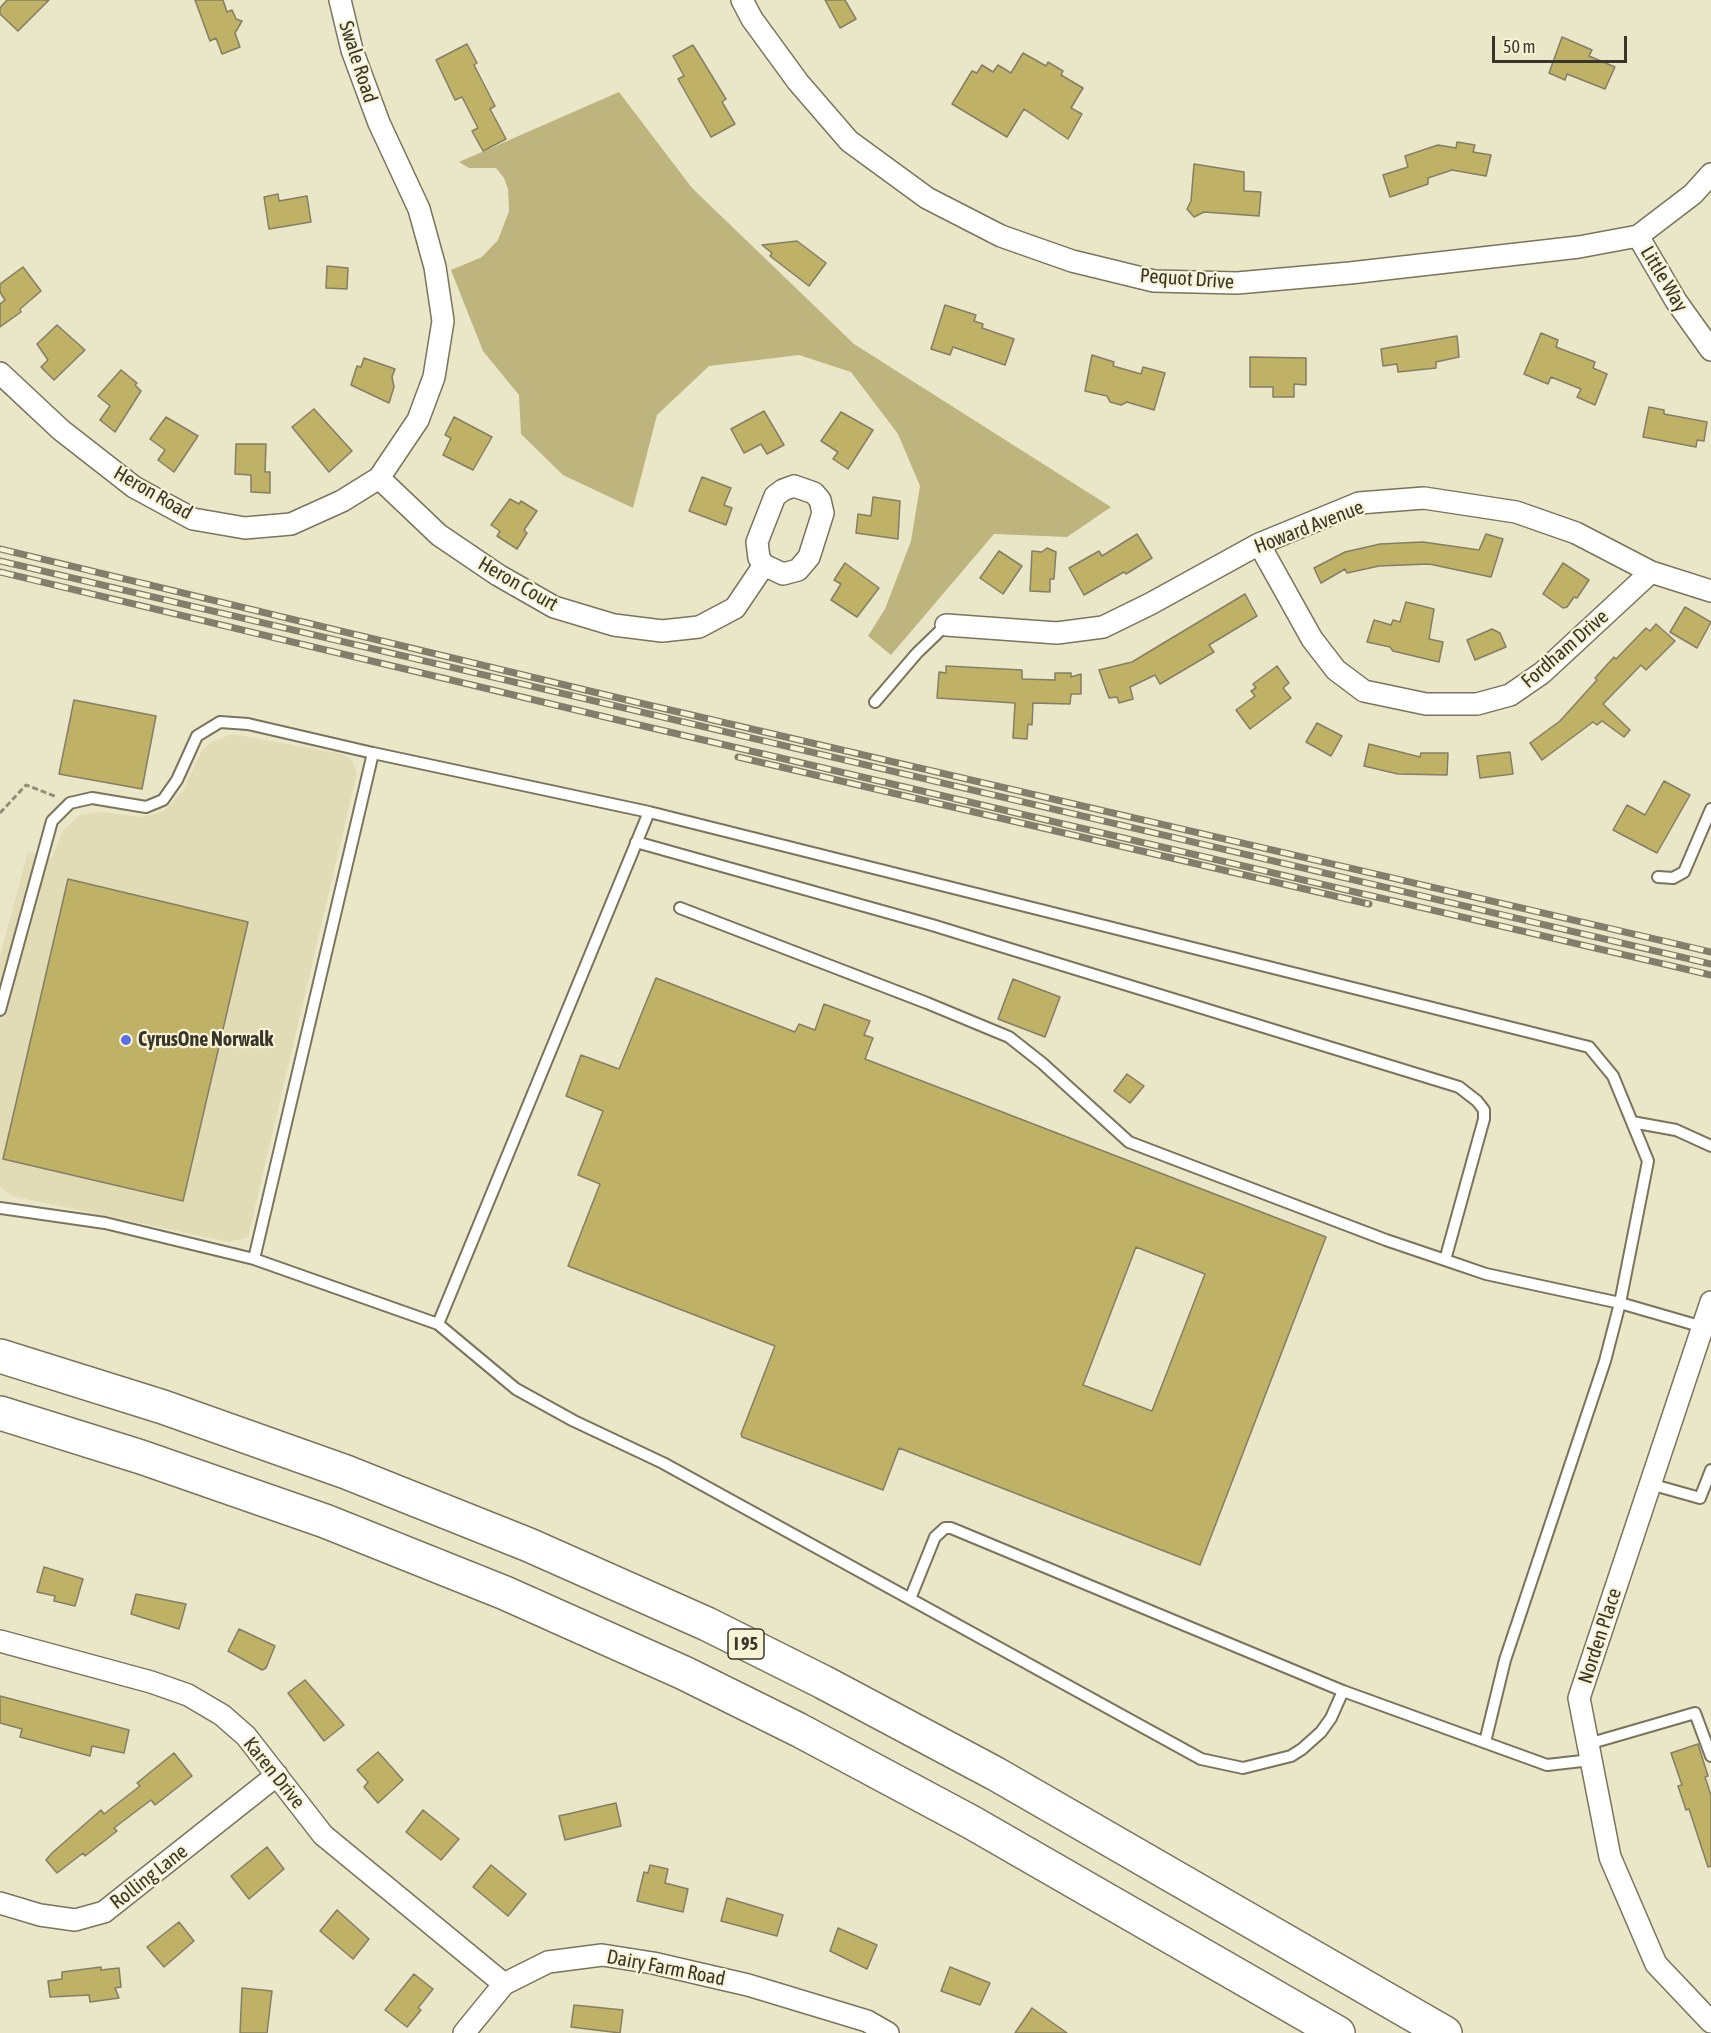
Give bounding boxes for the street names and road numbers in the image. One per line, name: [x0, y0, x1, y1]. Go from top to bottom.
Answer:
street label: Swale Road: [334, 18, 382, 106]
street label: Little Way: [1635, 242, 1693, 316]
street label: Pequot Drive: [1139, 264, 1235, 294]
street label: Heron Road: [109, 461, 197, 525]
street label: Howard Avenue: [1251, 495, 1367, 559]
street label: Heron Court: [474, 552, 562, 616]
street label: Fordham Drive: [1517, 605, 1613, 693]
street label: Norden Place: [1573, 1585, 1627, 1687]
road number: I 95: [728, 1629, 764, 1659]
street label: Karen Drive: [238, 1732, 310, 1814]
street label: Rolling Lane: [106, 1839, 192, 1915]
street label: Dairy Farm Road: [605, 1945, 727, 1991]

